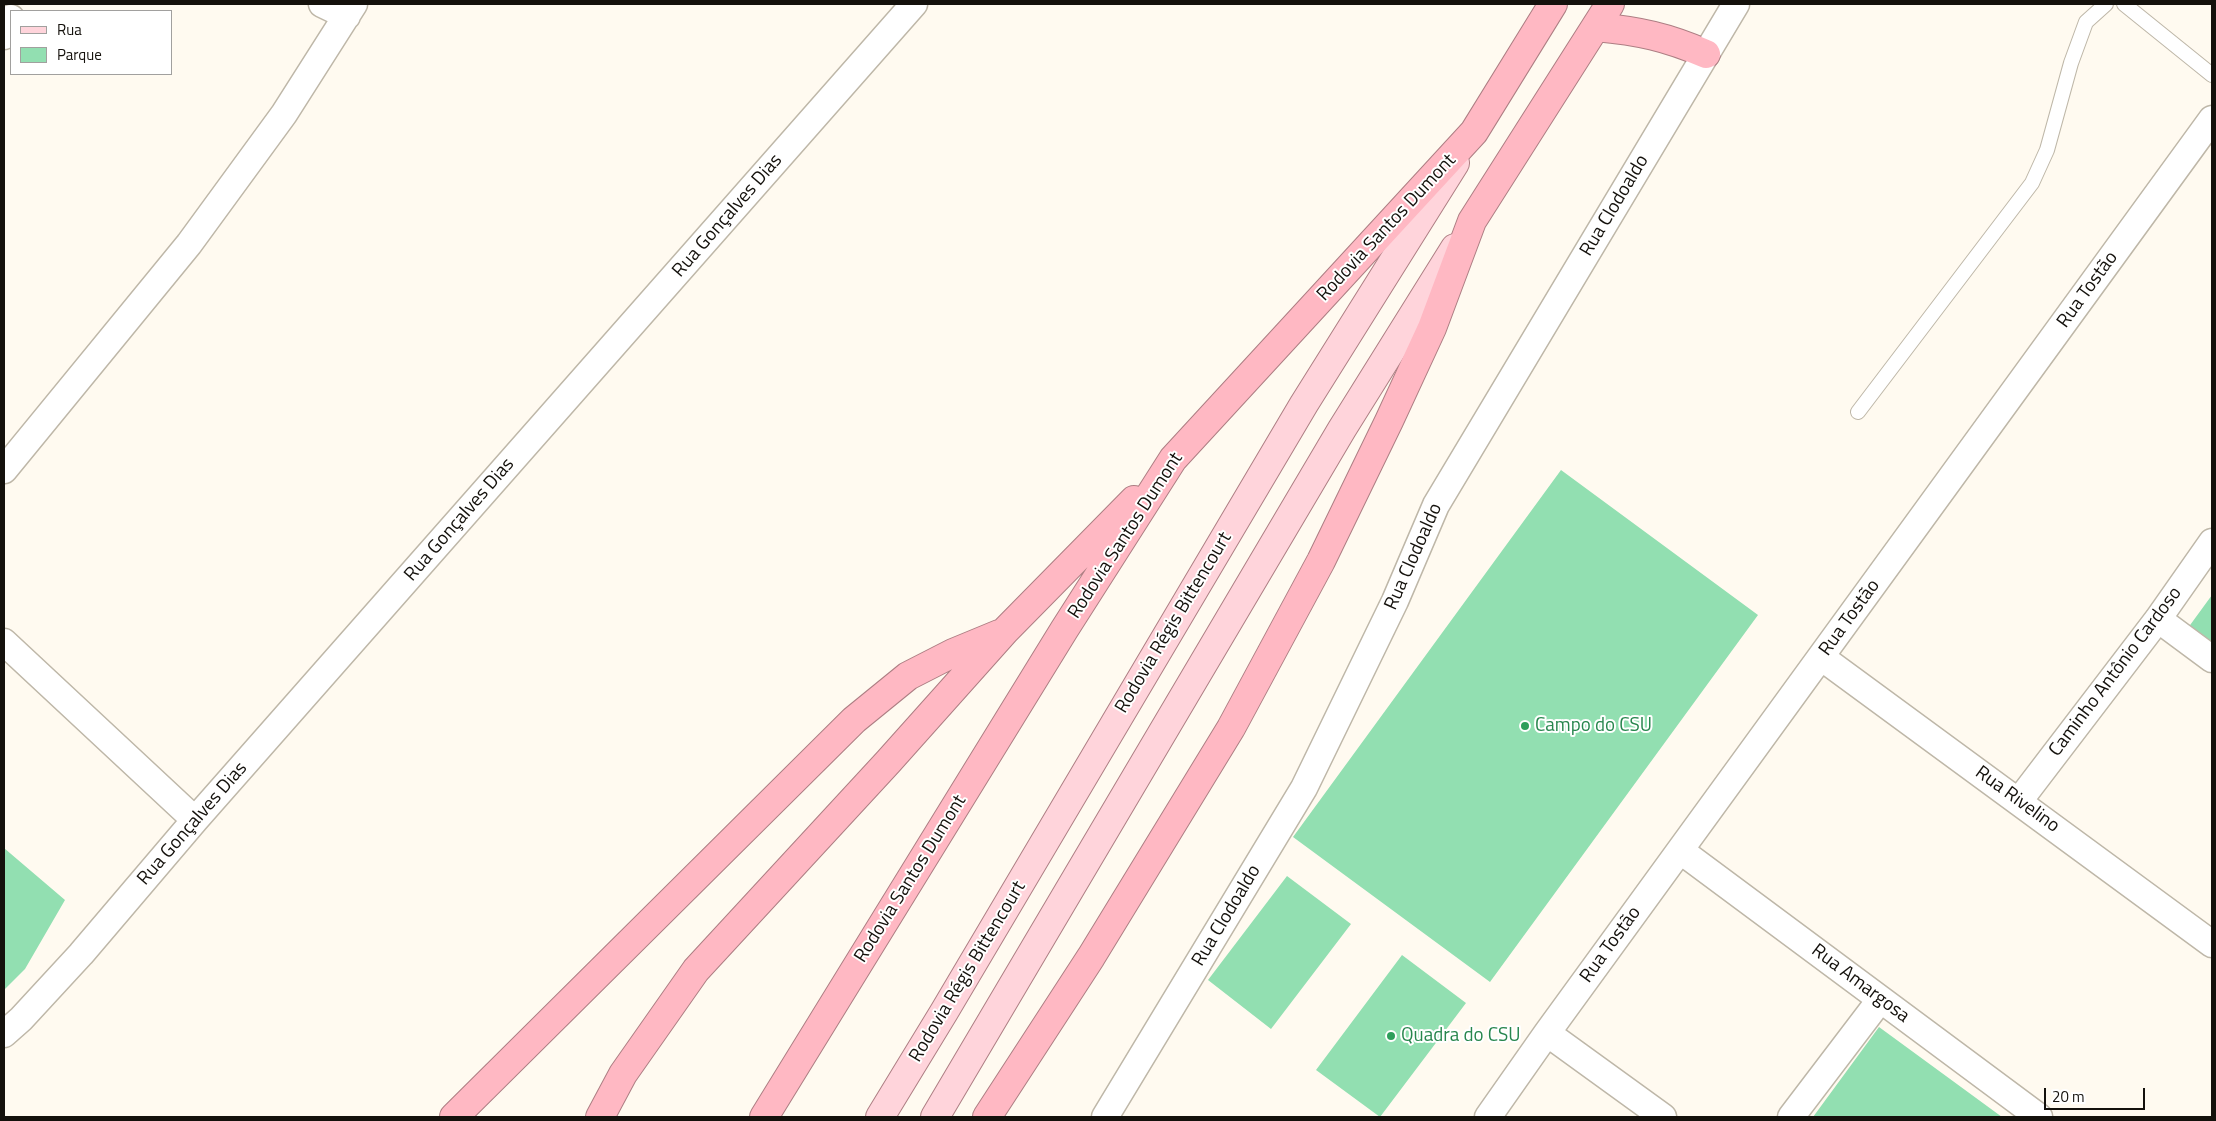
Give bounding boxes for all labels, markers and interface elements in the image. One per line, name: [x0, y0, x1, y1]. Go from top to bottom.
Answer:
legend: [10, 10, 172, 75]
text: Rua: [57, 18, 82, 41]
text: Parque: [57, 43, 102, 66]
street label: Rua Gonçalves Dias: [668, 150, 788, 282]
street label: Rodovia Santos Dumont: [1313, 150, 1461, 306]
street label: Rua Clodoaldo: [1576, 151, 1654, 261]
street label: Rua Tostão: [2053, 247, 2123, 333]
street label: Rodovia Santos Dumont: [1064, 449, 1188, 623]
street label: Rua Gonçalves Dias: [400, 454, 520, 586]
street label: Rua Clodoaldo: [1380, 500, 1448, 614]
street label: Rodovia Régis Bittencourt: [1111, 528, 1237, 718]
street label: Rua Tostão: [1815, 575, 1885, 661]
street label: Caminho Antônio Cardoso: [2045, 583, 2187, 761]
place label: Campo do CSU: [1535, 715, 1652, 737]
marker: Campo do CSU: [1519, 720, 1531, 732]
street label: Rua Gonçalves Dias: [133, 758, 253, 890]
street label: Rua Rivelino: [1970, 762, 2064, 838]
street label: Rodovia Santos Dumont: [850, 791, 972, 967]
street label: Rua Clodoaldo: [1188, 861, 1266, 971]
street label: Rodovia Régis Bittencourt: [905, 877, 1031, 1067]
street label: Rua Tostão: [1576, 902, 1646, 988]
street label: Rua Amargosa: [1807, 940, 1913, 1028]
place label: Quadra do CSU: [1401, 1025, 1521, 1047]
marker: Quadra do CSU: [1385, 1030, 1397, 1042]
scale bar: [2046, 1078, 2147, 1110]
text: 20 m: [2052, 1085, 2085, 1108]

